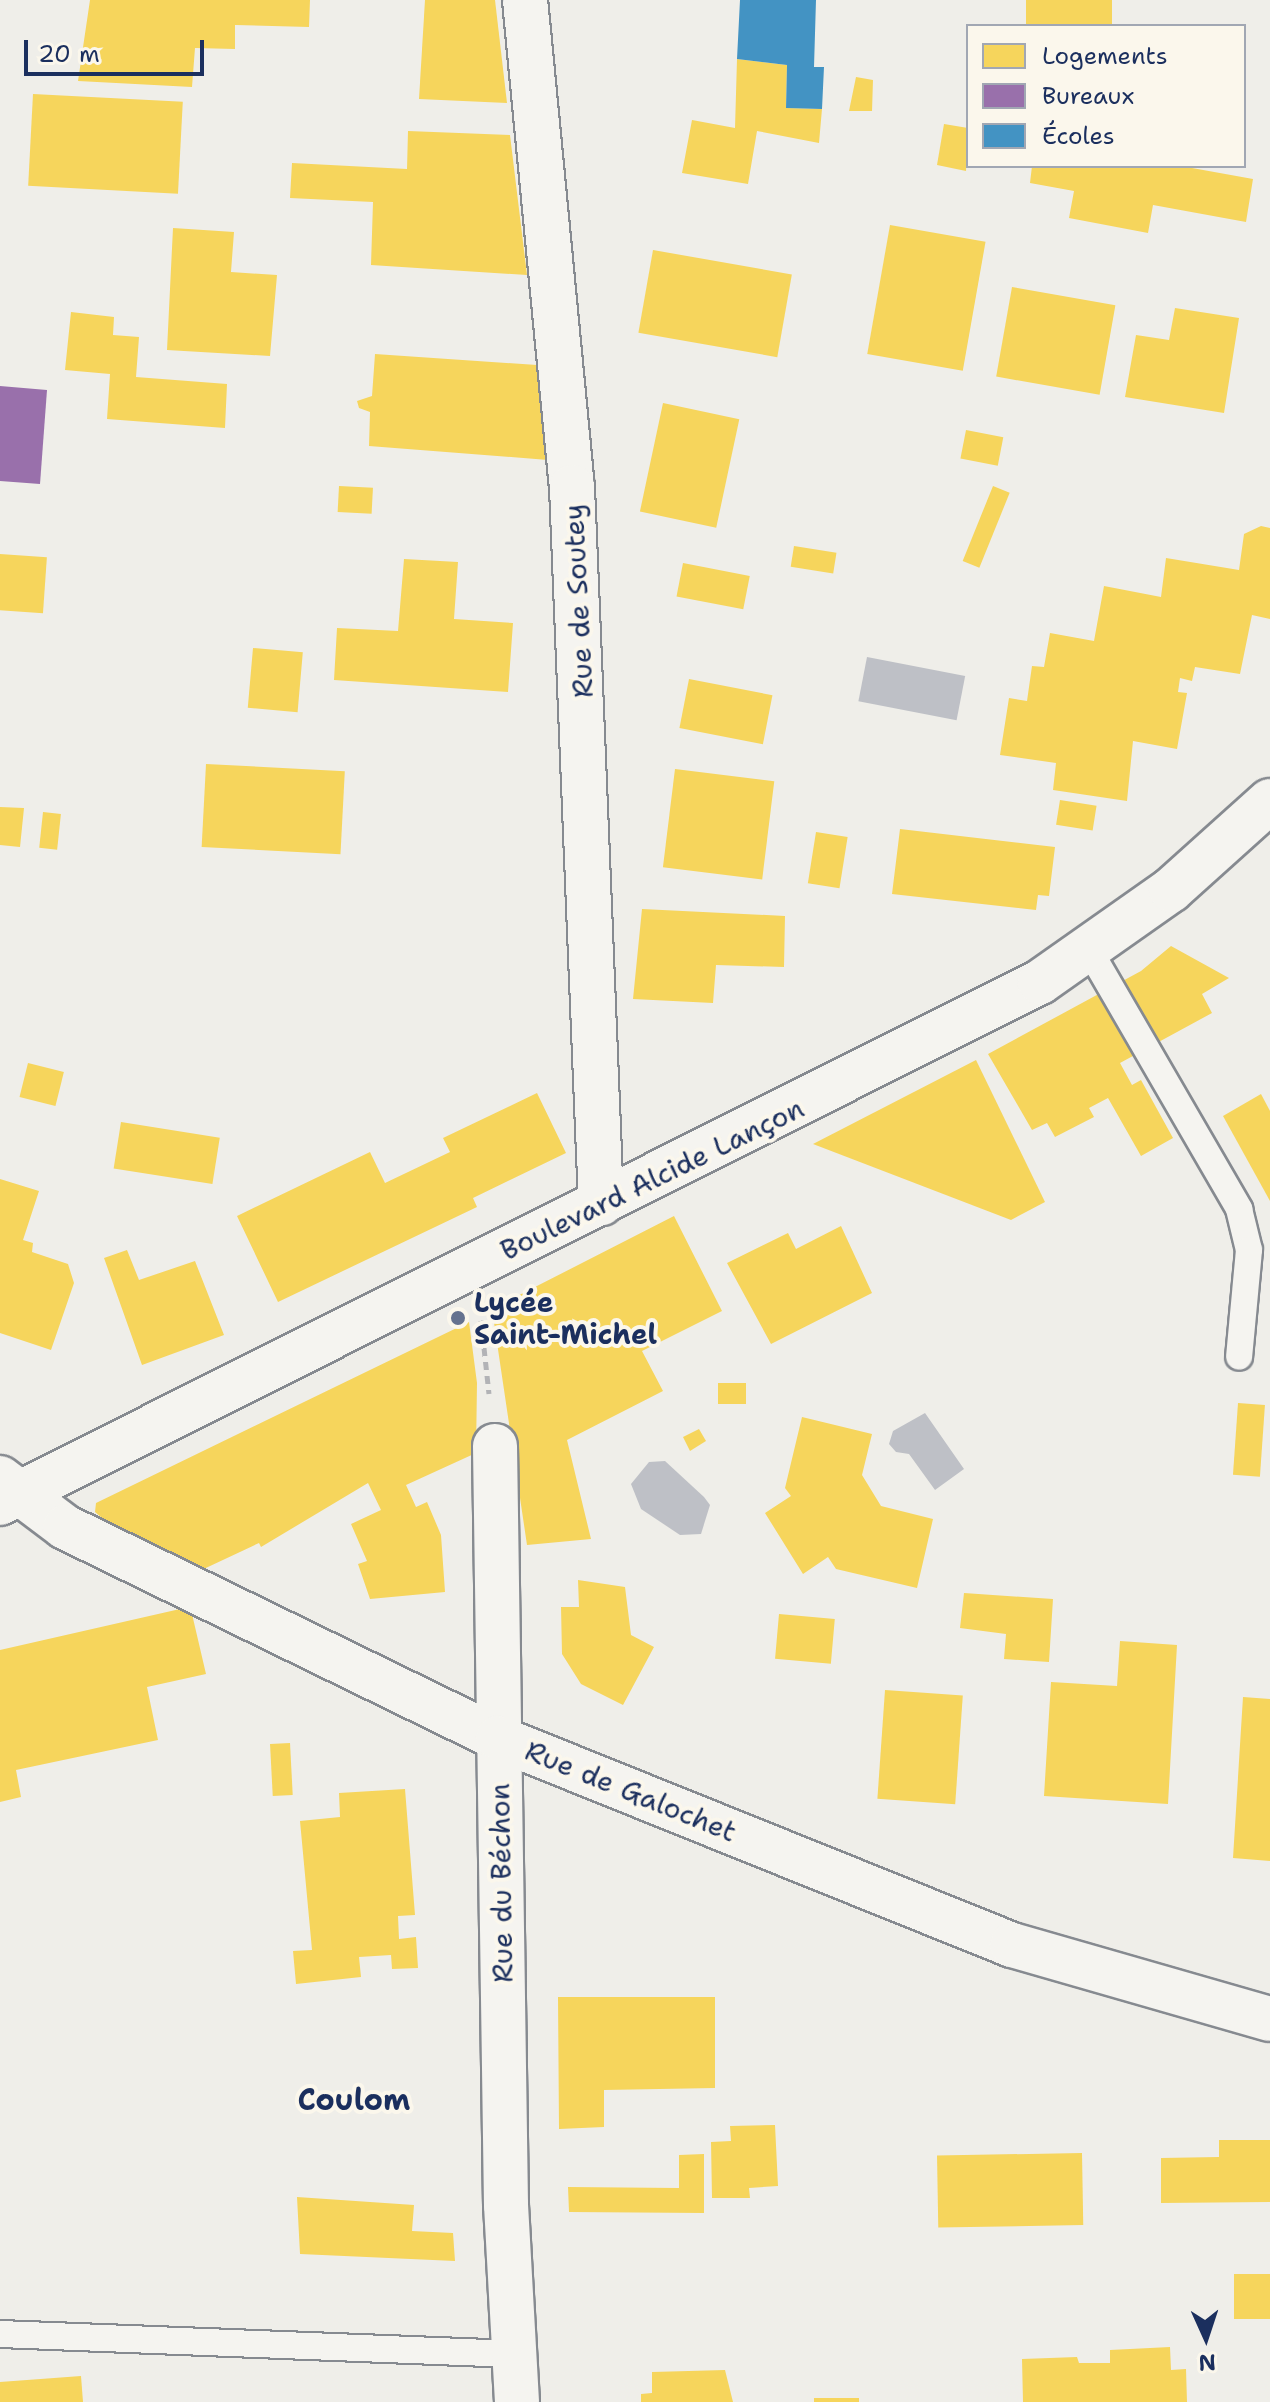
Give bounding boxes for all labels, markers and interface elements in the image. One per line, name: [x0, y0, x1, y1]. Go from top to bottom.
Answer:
scale bar: [28, 24, 208, 74]
legend: [966, 24, 1246, 168]
text: 20 m: [38, 38, 100, 70]
text: Logements: [1042, 40, 1168, 72]
text: Bureaux: [1042, 80, 1134, 112]
text: Écoles: [1042, 120, 1115, 152]
street label: Rue de Soutey: [556, 503, 600, 699]
street label: Boulevard Alcide Lançon: [495, 1091, 809, 1267]
place label: Lycée Saint-Michel: [474, 1285, 657, 1351]
marker: Lycée Saint-Michel: [449, 1309, 467, 1327]
street label: Rue de Galochet: [520, 1733, 742, 1849]
street label: Rue du Béchon: [482, 1783, 520, 1983]
district label: Coulom: [298, 2082, 410, 2118]
north arrow: [1166, 2298, 1246, 2378]
text: N: [1198, 2348, 1217, 2377]

